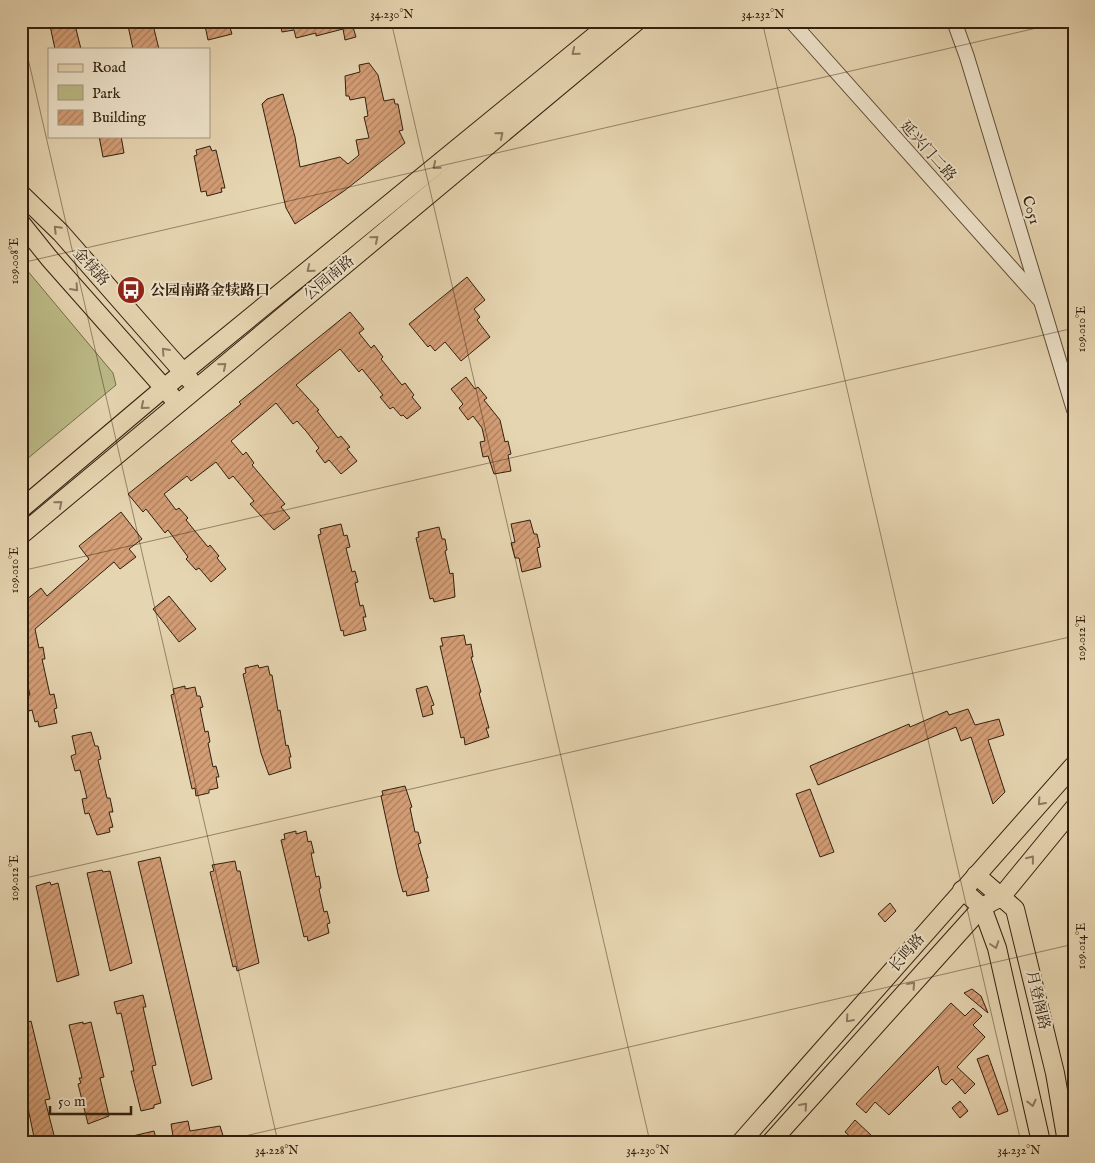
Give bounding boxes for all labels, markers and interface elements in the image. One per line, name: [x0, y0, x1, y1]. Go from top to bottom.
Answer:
text: 34.230°N: [370, 7, 414, 22]
text: 34.232°N: [741, 7, 785, 22]
one-way arrow: [572, 47, 581, 55]
legend: [48, 48, 210, 138]
text: Road: [92, 58, 127, 77]
text: Park: [92, 84, 122, 103]
text: Building: [92, 108, 147, 127]
street label: 延兴门二路: [896, 117, 960, 185]
one-way arrow: [494, 133, 503, 141]
one-way arrow: [432, 161, 441, 170]
street label: C051: [1018, 193, 1044, 227]
one-way arrow: [54, 226, 63, 235]
one-way arrow: [369, 237, 378, 245]
text: 109.008°E: [7, 238, 22, 284]
street label: 金犊路: [69, 244, 113, 290]
street label: 公园南路: [300, 251, 358, 305]
one-way arrow: [307, 264, 316, 272]
bus stop icon: 公园南路金犊路口: [116, 275, 146, 305]
place label: 公园南路金犊路口: [150, 281, 270, 300]
one-way arrow: [69, 282, 78, 291]
text: 109.010°E: [1074, 306, 1089, 352]
one-way arrow: [162, 347, 171, 356]
one-way arrow: [218, 362, 227, 371]
one-way arrow: [140, 400, 149, 409]
one-way arrow: [53, 500, 62, 509]
text: 109.010°E: [7, 547, 22, 593]
text: 109.012°E: [1074, 615, 1089, 661]
one-way arrow: [1038, 796, 1047, 805]
text: 109.012°E: [7, 855, 22, 901]
one-way arrow: [1026, 856, 1035, 865]
text: 109.014°E: [1074, 923, 1089, 969]
street label: 长鸣路: [885, 930, 929, 976]
one-way arrow: [989, 940, 999, 948]
street label: 月登阁路: [1022, 969, 1054, 1031]
one-way arrow: [906, 981, 915, 990]
one-way arrow: [845, 1013, 854, 1022]
scale bar: [50, 1083, 131, 1115]
text: 50 m: [58, 1092, 86, 1111]
one-way arrow: [1026, 1098, 1037, 1107]
one-way arrow: [798, 1102, 807, 1111]
text: 34.228°N: [255, 1143, 299, 1158]
text: 34.230°N: [626, 1143, 670, 1158]
text: 34.232°N: [997, 1143, 1041, 1158]

